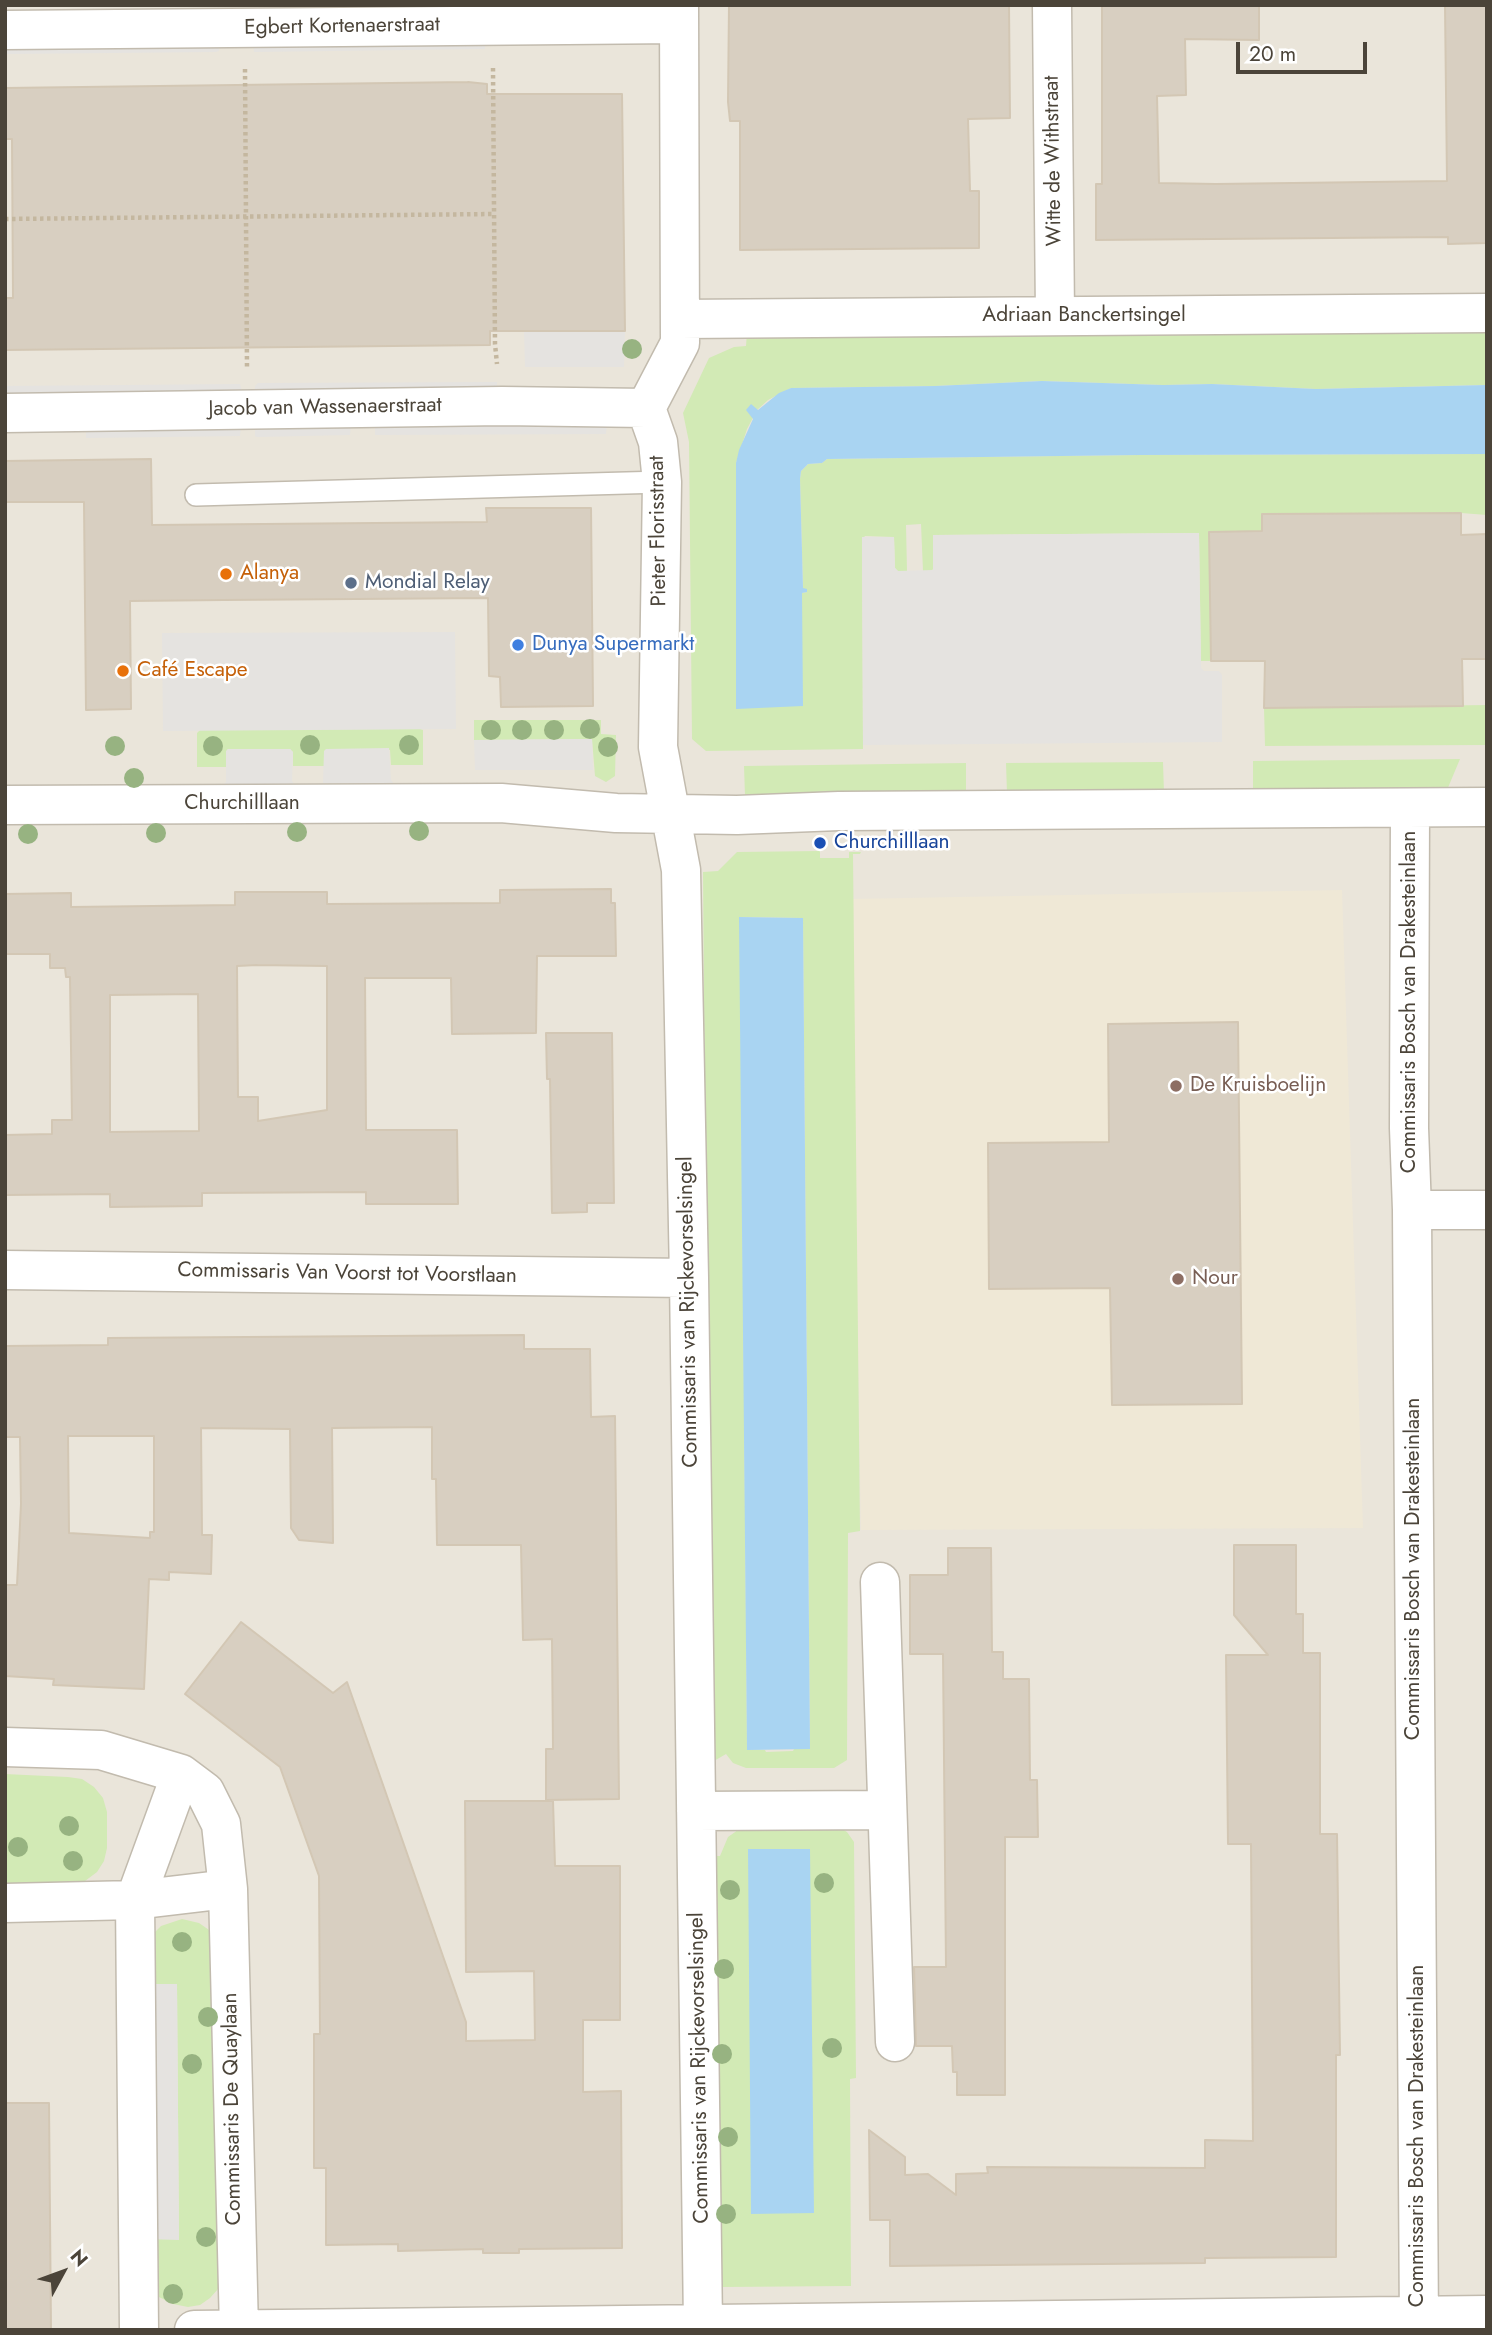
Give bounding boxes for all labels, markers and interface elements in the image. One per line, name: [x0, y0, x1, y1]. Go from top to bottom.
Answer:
street label: Egbert Kortenaerstraat: [244, 13, 440, 41]
scale bar: [1240, 28, 1371, 72]
text: 20 m: [1249, 39, 1296, 69]
street label: Witte de Withstraat: [1040, 75, 1068, 247]
street label: Adriaan Banckertsingel: [982, 303, 1186, 329]
street label: Jacob van Wassenaerstraat: [208, 393, 442, 423]
street label: Pieter Florisstraat: [645, 455, 673, 607]
place label: Alanya: [240, 561, 299, 587]
marker: Alanya: [218, 566, 234, 582]
place label: Mondial Relay: [365, 570, 490, 596]
marker: Mondial Relay: [343, 575, 359, 591]
place label: Dunya Supermarkt: [532, 632, 694, 658]
marker: Dunya Supermarkt: [510, 637, 526, 653]
place label: Café Escape: [137, 658, 248, 684]
marker: Café Escape: [115, 663, 131, 679]
street label: Churchilllaan: [184, 791, 300, 817]
place label: Churchilllaan: [834, 830, 950, 856]
street label: Commissaris Bosch van Drakesteinlaan: [1397, 831, 1423, 1173]
marker: Churchilllaan: [812, 835, 828, 851]
place label: De Kruisboelijn: [1190, 1073, 1326, 1099]
marker: De Kruisboelijn: [1168, 1078, 1184, 1094]
street label: Commissaris van Rijckevorselsingel: [674, 1156, 704, 1468]
street label: Commissaris Van Voorst tot Voorstlaan: [177, 1258, 517, 1290]
place label: Nour: [1192, 1266, 1238, 1292]
marker: Nour: [1170, 1271, 1186, 1287]
street label: Commissaris Bosch van Drakesteinlaan: [1401, 1398, 1427, 1740]
street label: Commissaris van Rijckevorselsingel: [685, 1912, 715, 2224]
street label: Commissaris Bosch van Drakesteinlaan: [1405, 1965, 1431, 2307]
street label: Commissaris De Quaylaan: [218, 1992, 248, 2226]
north arrow: [28, 2237, 98, 2307]
text: N: [64, 2243, 94, 2272]

